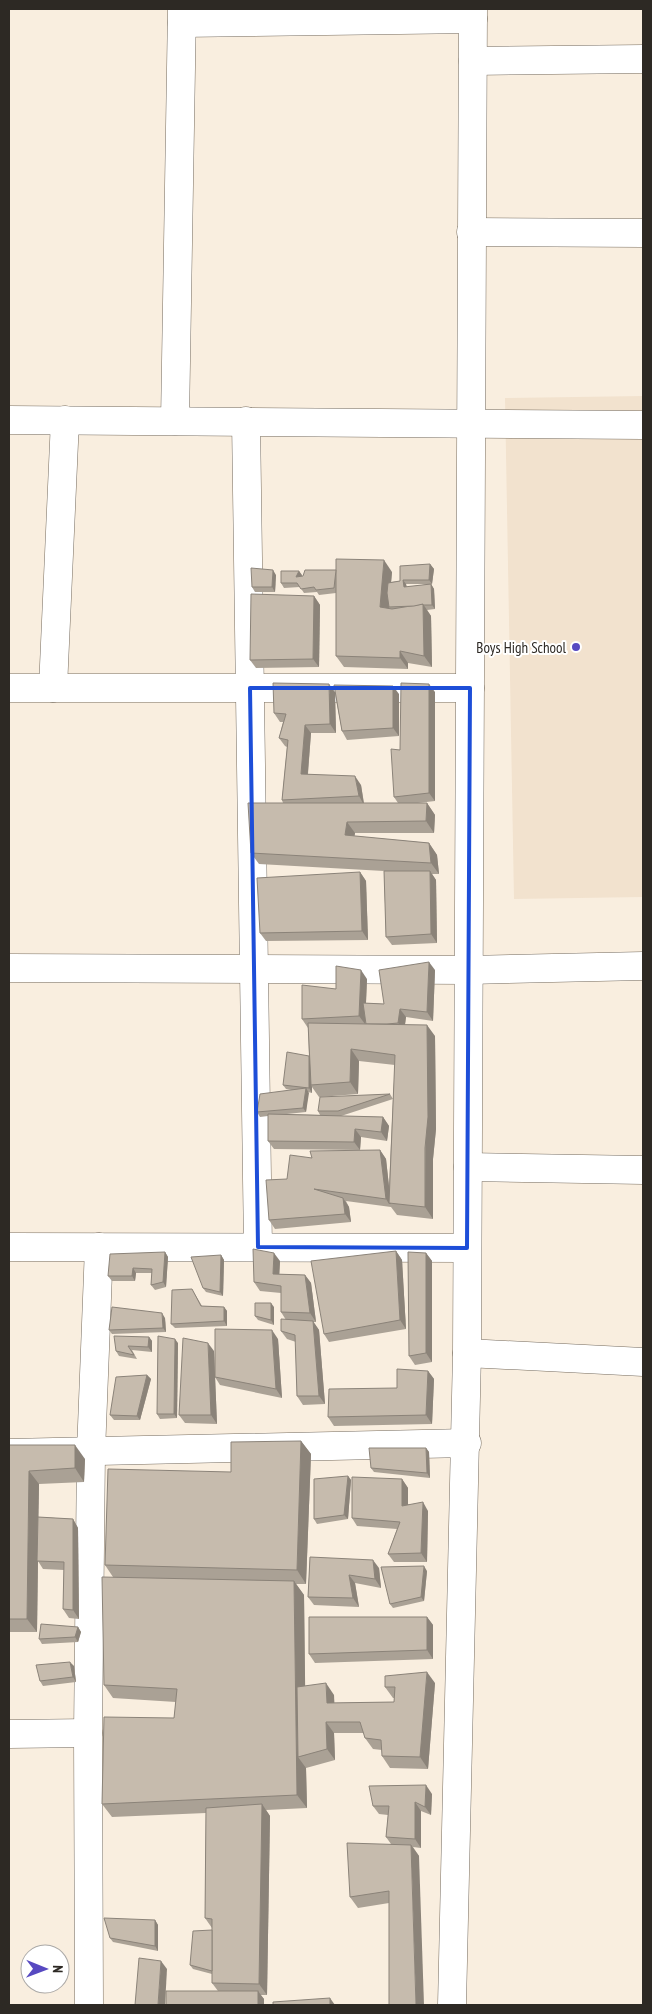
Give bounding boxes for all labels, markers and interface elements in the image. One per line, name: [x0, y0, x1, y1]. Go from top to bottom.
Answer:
place label: Boys High School: [476, 638, 567, 657]
marker: Boys High School: [570, 641, 582, 653]
north arrow: [20, 1944, 70, 1994]
text: N: [49, 1965, 67, 1973]

